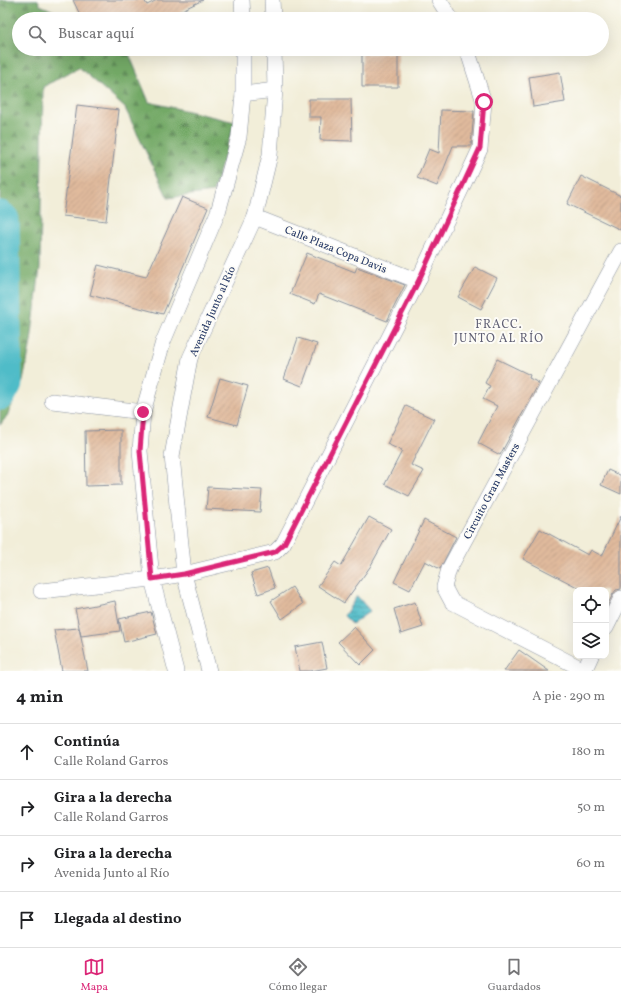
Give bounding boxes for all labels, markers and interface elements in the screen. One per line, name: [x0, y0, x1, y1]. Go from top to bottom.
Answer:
search box: [12, 12, 609, 56]
icon: search: [26, 23, 48, 45]
text: Buscar aquí: [58, 24, 134, 45]
route start: [475, 93, 493, 111]
street label: Calle Plaza Copa Davis: [282, 223, 389, 278]
street label: Avenida Junto al Río: [187, 264, 240, 359]
district label: FRACC. JUNTO AL RÍO: [454, 317, 544, 347]
route end: [134, 403, 152, 421]
street label: Circuito Gran Masters: [461, 441, 524, 542]
map controls: [573, 587, 609, 659]
button: locate: [573, 587, 609, 623]
button: layers: [573, 623, 609, 659]
text: 4 min: [16, 686, 63, 709]
text: A pie · 290 m: [532, 688, 605, 706]
text: Continúa: [54, 732, 120, 753]
icon: ahead: [16, 741, 38, 763]
text: 180 m: [571, 743, 605, 761]
text: Calle Roland Garros: [54, 753, 168, 771]
text: Gira a la derecha: [54, 788, 172, 809]
icon: right: [16, 797, 38, 819]
text: 50 m: [577, 799, 605, 817]
text: Calle Roland Garros: [54, 809, 168, 827]
text: Gira a la derecha: [54, 844, 172, 865]
icon: right: [16, 853, 38, 875]
text: 60 m: [577, 855, 605, 873]
text: Avenida Junto al Río: [54, 865, 169, 883]
icon: arrive: [16, 909, 38, 931]
text: Llegada al destino: [54, 909, 182, 930]
tab: Mapa: [80, 956, 108, 995]
tab: Cómo llegar: [269, 956, 327, 995]
tab: Guardados: [488, 956, 541, 995]

